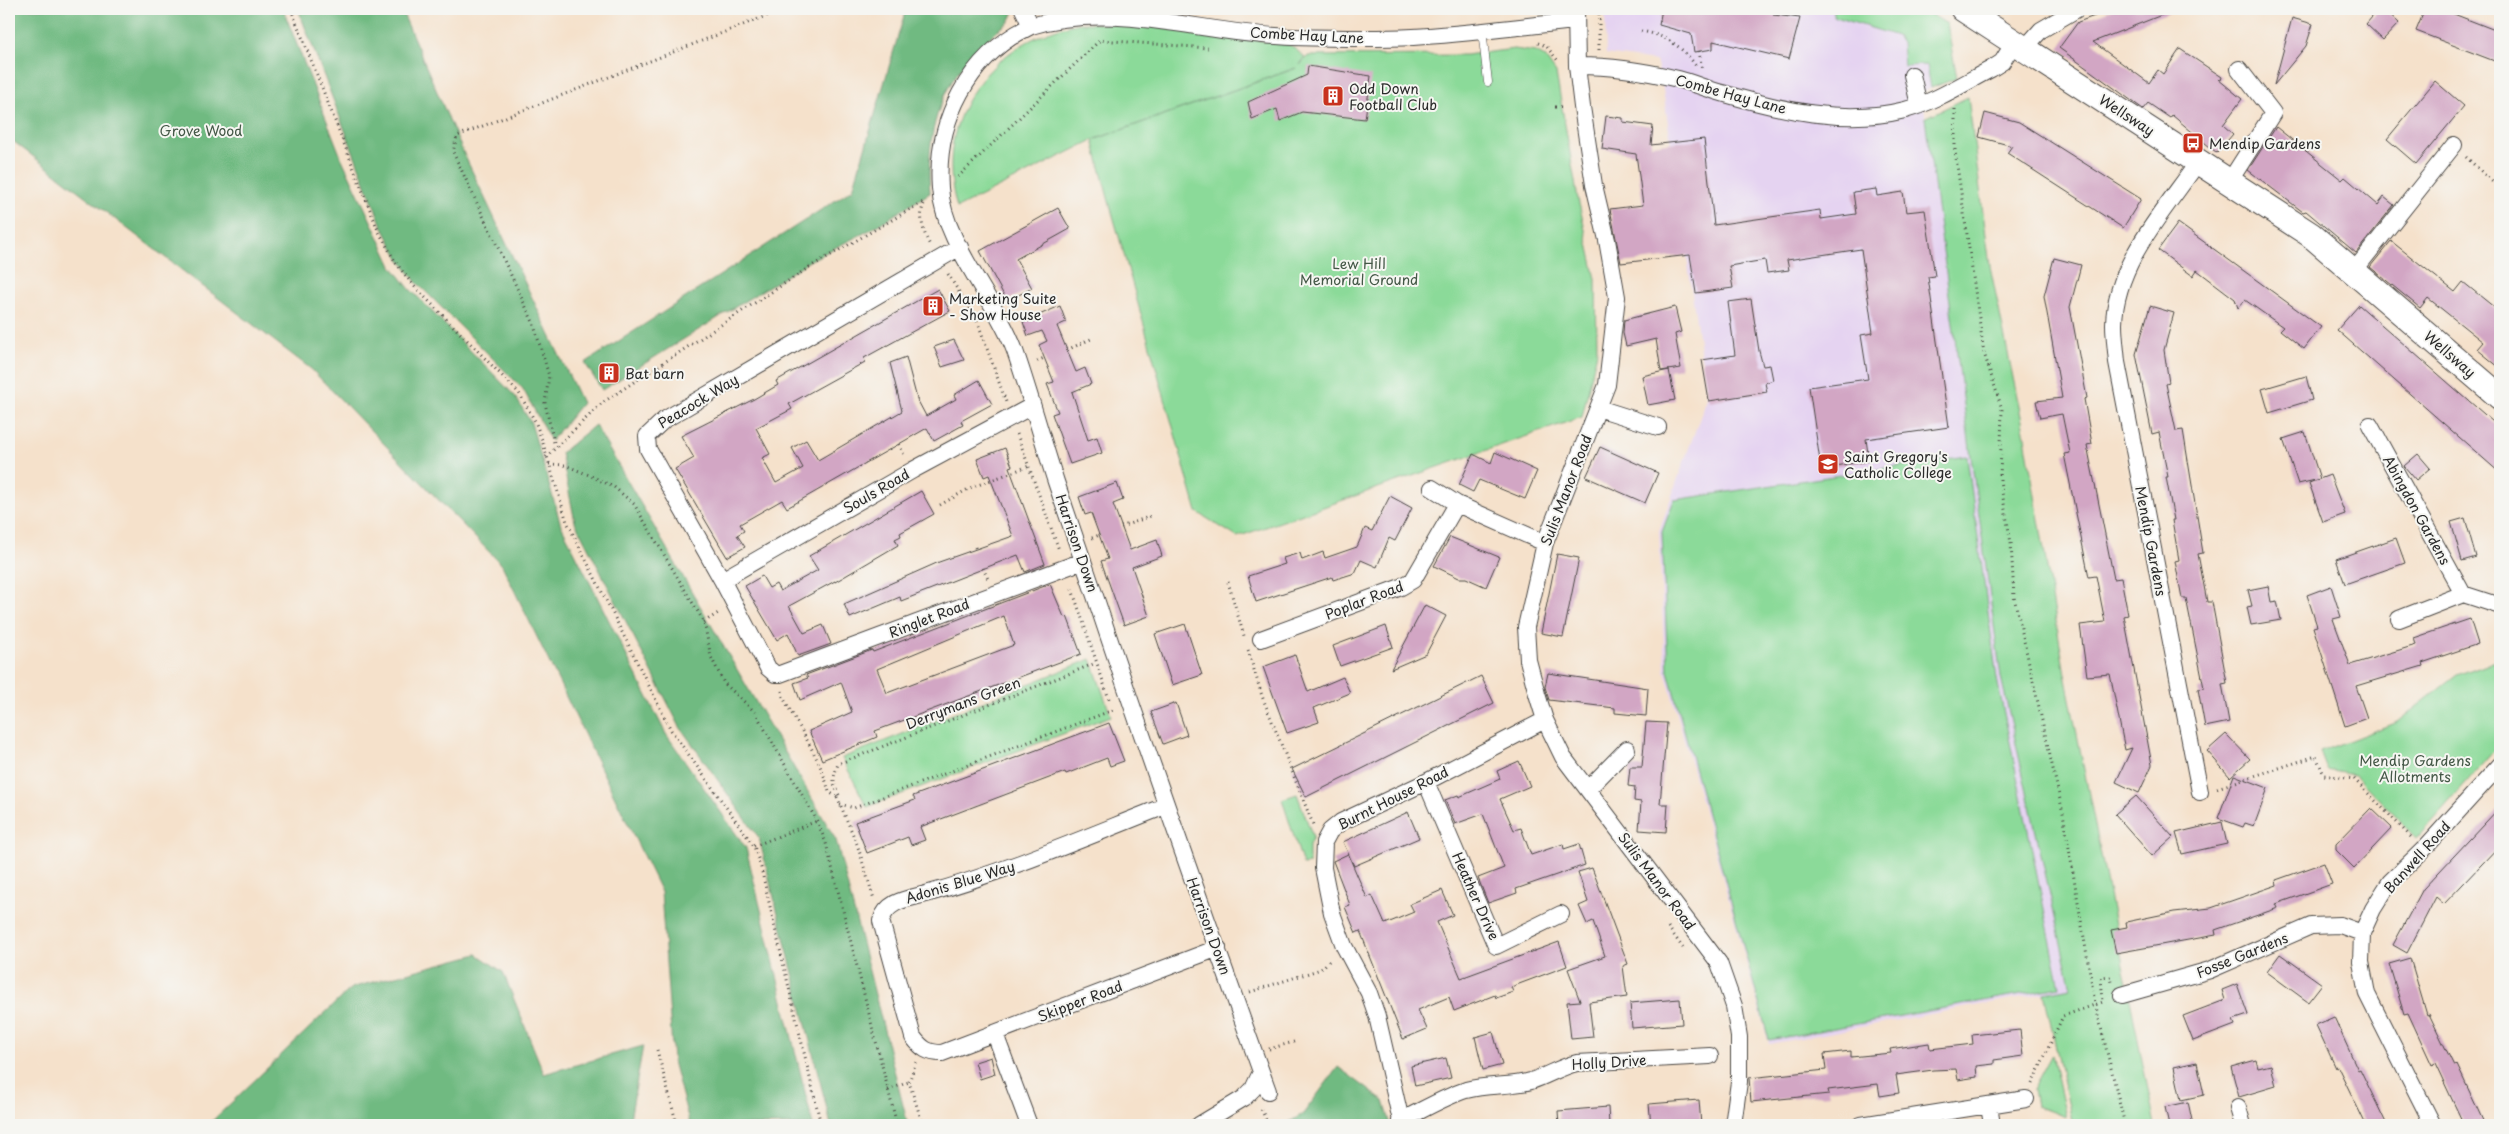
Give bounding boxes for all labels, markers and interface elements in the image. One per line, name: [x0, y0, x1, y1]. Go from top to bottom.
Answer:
street label: Combe Hay Lane: [1249, 22, 1365, 48]
street label: Combe Hay Lane: [1673, 69, 1789, 119]
place label: Odd Down Football Club: [1349, 78, 1437, 115]
building icon: Odd Down Football Club: [1321, 84, 1345, 108]
street label: Wellsway: [2095, 89, 2159, 141]
park label: Grove Wood: [160, 120, 243, 141]
bus stop icon: Mendip Gardens: [2181, 131, 2205, 155]
place label: Mendip Gardens: [2209, 133, 2321, 154]
park label: Lew Hill Memorial Ground: [1300, 253, 1418, 290]
place label: Marketing Suite - Show House: [949, 288, 1056, 325]
building icon: Marketing Suite - Show House: [921, 294, 945, 318]
street label: Wellsway: [2420, 326, 2480, 382]
building icon: Bat barn: [597, 361, 621, 385]
place label: Bat barn: [625, 363, 684, 384]
street label: Peacock Way: [654, 369, 742, 433]
street label: Sulis Manor Road: [1535, 431, 1597, 549]
place label: Saint Gregory's Catholic College: [1844, 446, 1952, 483]
school or university icon: Saint Gregory's Catholic College: [1816, 452, 1840, 476]
street label: Abingdon Gardens: [2378, 452, 2456, 568]
street label: Souls Road: [839, 463, 913, 519]
street label: Mendip Gardens: [2130, 484, 2172, 598]
street label: Harrison Down: [1050, 491, 1104, 595]
street label: Poplar Road: [1322, 575, 1406, 625]
street label: Ringlet Road: [886, 593, 972, 643]
street label: Derrymans Green: [903, 671, 1023, 735]
park label: Mendip Gardens Allotments: [2359, 750, 2471, 787]
street label: Burnt House Road: [1334, 761, 1452, 835]
street label: Banwell Road: [2379, 816, 2455, 898]
street label: Sulis Manor Road: [1613, 828, 1701, 934]
street label: Heather Drive: [1447, 849, 1505, 943]
street label: Adonis Blue Way: [903, 855, 1017, 909]
street label: Harrison Down: [1182, 874, 1236, 978]
street label: Fosse Gardens: [2193, 927, 2291, 983]
street label: Skipper Road: [1034, 975, 1126, 1027]
street label: Holly Drive: [1571, 1049, 1647, 1075]

